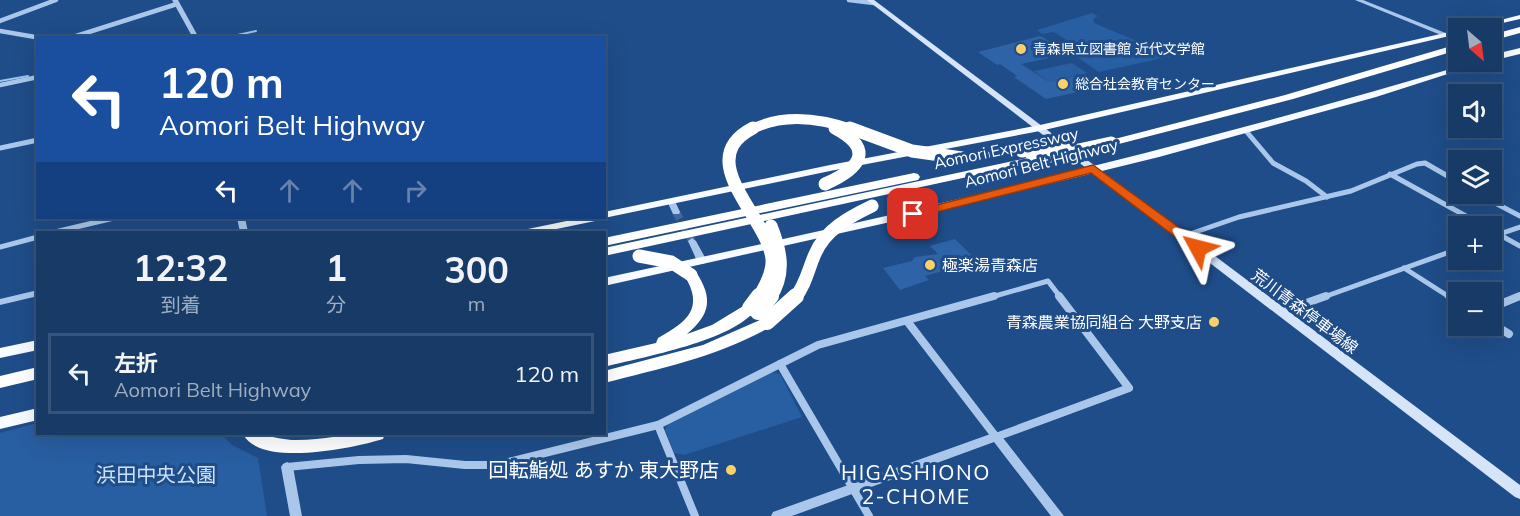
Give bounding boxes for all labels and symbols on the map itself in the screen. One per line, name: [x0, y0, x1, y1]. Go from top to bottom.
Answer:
north arrow: [1448, 18, 1502, 72]
place label: 青森県立図書館 近代文学館: [1033, 40, 1205, 58]
marker: 青森県立図書館 近代文学館: [1014, 42, 1028, 56]
place label: 総合社会教育センター: [1075, 75, 1215, 93]
marker: 総合社会教育センター: [1056, 77, 1070, 91]
street label: Aomori Expressway: [932, 123, 1081, 173]
street label: Aomori Belt Highway: [962, 134, 1120, 192]
pin: [887, 188, 938, 239]
position arrow: [1166, 216, 1230, 280]
place label: 極楽湯青森店: [942, 255, 1038, 275]
marker: 極楽湯青森店: [923, 258, 937, 272]
street label: 荒川青森停車場線: [1248, 264, 1362, 358]
place label: 青森農業協同組合 大野支店: [1006, 312, 1202, 332]
marker: 青森農業協同組合 大野支店: [1207, 315, 1221, 329]
place label: 回転鮨処 あすか 東大野店: [489, 457, 719, 482]
district label: HIGASHIONO 2-CHOME: [841, 459, 991, 509]
park label: 浜田中央公園: [96, 462, 216, 487]
marker: 回転鮨処 あすか 東大野店: [724, 463, 738, 477]

